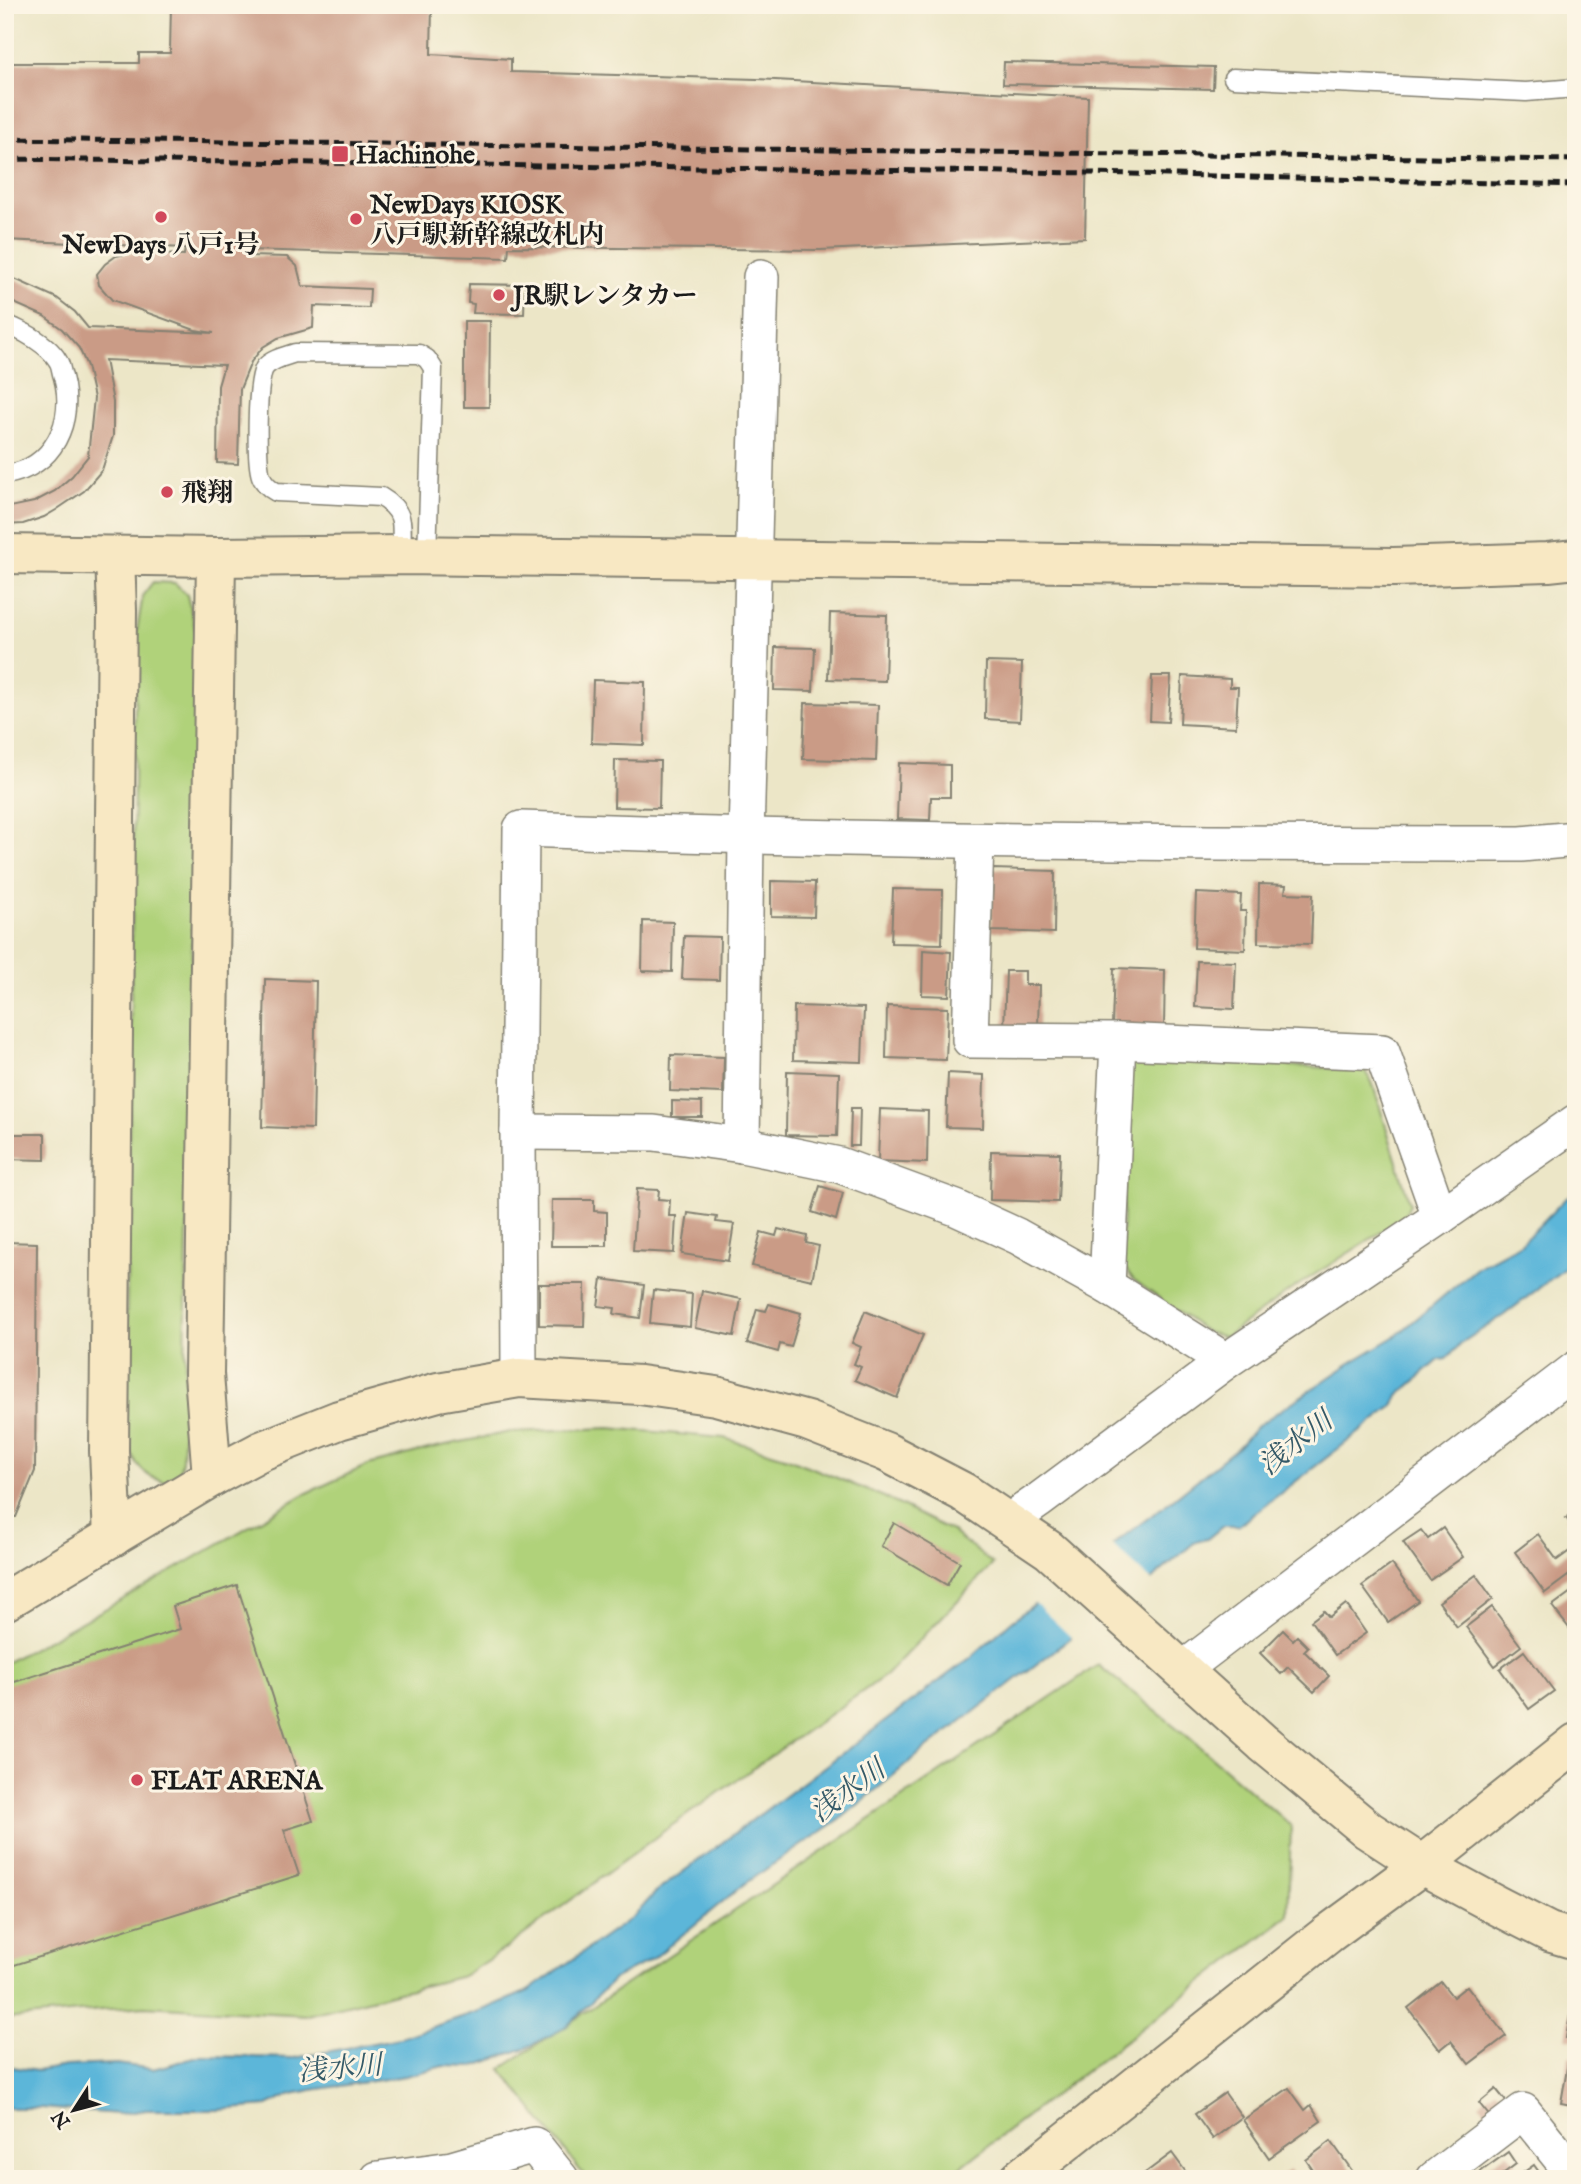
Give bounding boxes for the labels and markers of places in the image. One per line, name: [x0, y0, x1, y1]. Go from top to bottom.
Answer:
place label: Hachinohe: [356, 139, 475, 172]
marker: Hachinohe: [330, 144, 350, 164]
place label: NewDays KIOSK 八戸駅新幹線改札内: [369, 189, 604, 252]
marker: NewDays 八戸1号: [153, 209, 169, 225]
marker: NewDays KIOSK 八戸駅新幹線改札内: [348, 211, 364, 227]
place label: NewDays 八戸1号: [61, 229, 260, 262]
place label: JR駅レンタカー: [510, 280, 698, 313]
marker: JR駅レンタカー: [491, 287, 507, 303]
place label: 飛翔: [181, 477, 233, 510]
marker: 飛翔: [159, 484, 175, 500]
place label: FLAT ARENA: [151, 1765, 324, 1798]
marker: FLAT ARENA: [129, 1772, 145, 1788]

